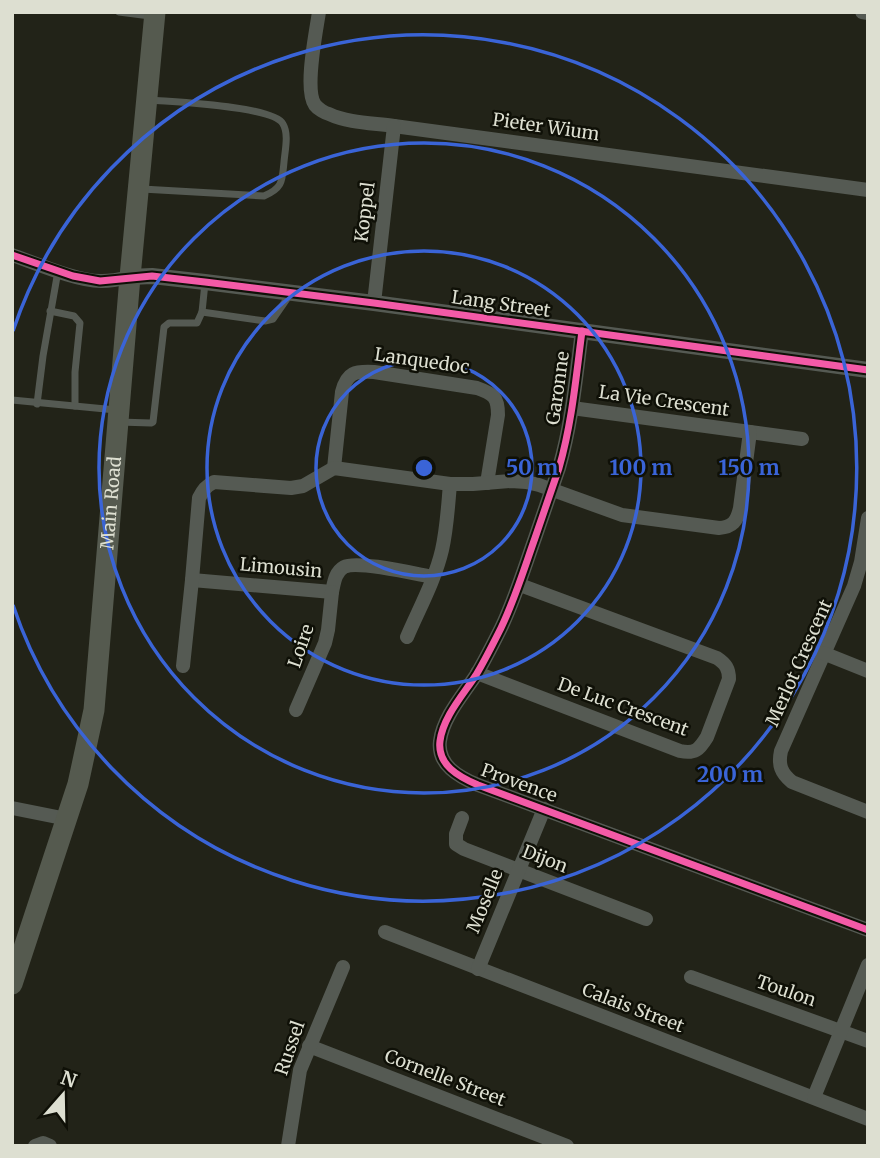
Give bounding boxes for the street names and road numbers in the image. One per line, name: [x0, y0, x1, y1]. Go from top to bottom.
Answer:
street label: Pieter Wium: [491, 108, 601, 145]
street label: Koppel: [349, 180, 380, 243]
street label: Lang Street: [450, 285, 552, 322]
street label: Lanquedoc: [373, 342, 471, 379]
street label: Garonne: [541, 350, 574, 426]
street label: La Vie Crescent: [597, 380, 731, 421]
street label: Main Road: [95, 455, 126, 550]
street label: Limousin: [239, 552, 323, 583]
street label: Merlot Crescent: [760, 596, 837, 730]
street label: Loire: [282, 621, 319, 671]
street label: De Luc Crescent: [555, 672, 692, 741]
street label: Provence: [478, 758, 560, 807]
street label: Dijon: [519, 839, 571, 878]
street label: Moselle: [461, 865, 508, 936]
street label: Toulon: [753, 970, 819, 1011]
street label: Calais Street: [579, 978, 687, 1038]
street label: Russel: [270, 1017, 310, 1078]
street label: Cornelle Street: [381, 1044, 509, 1111]

